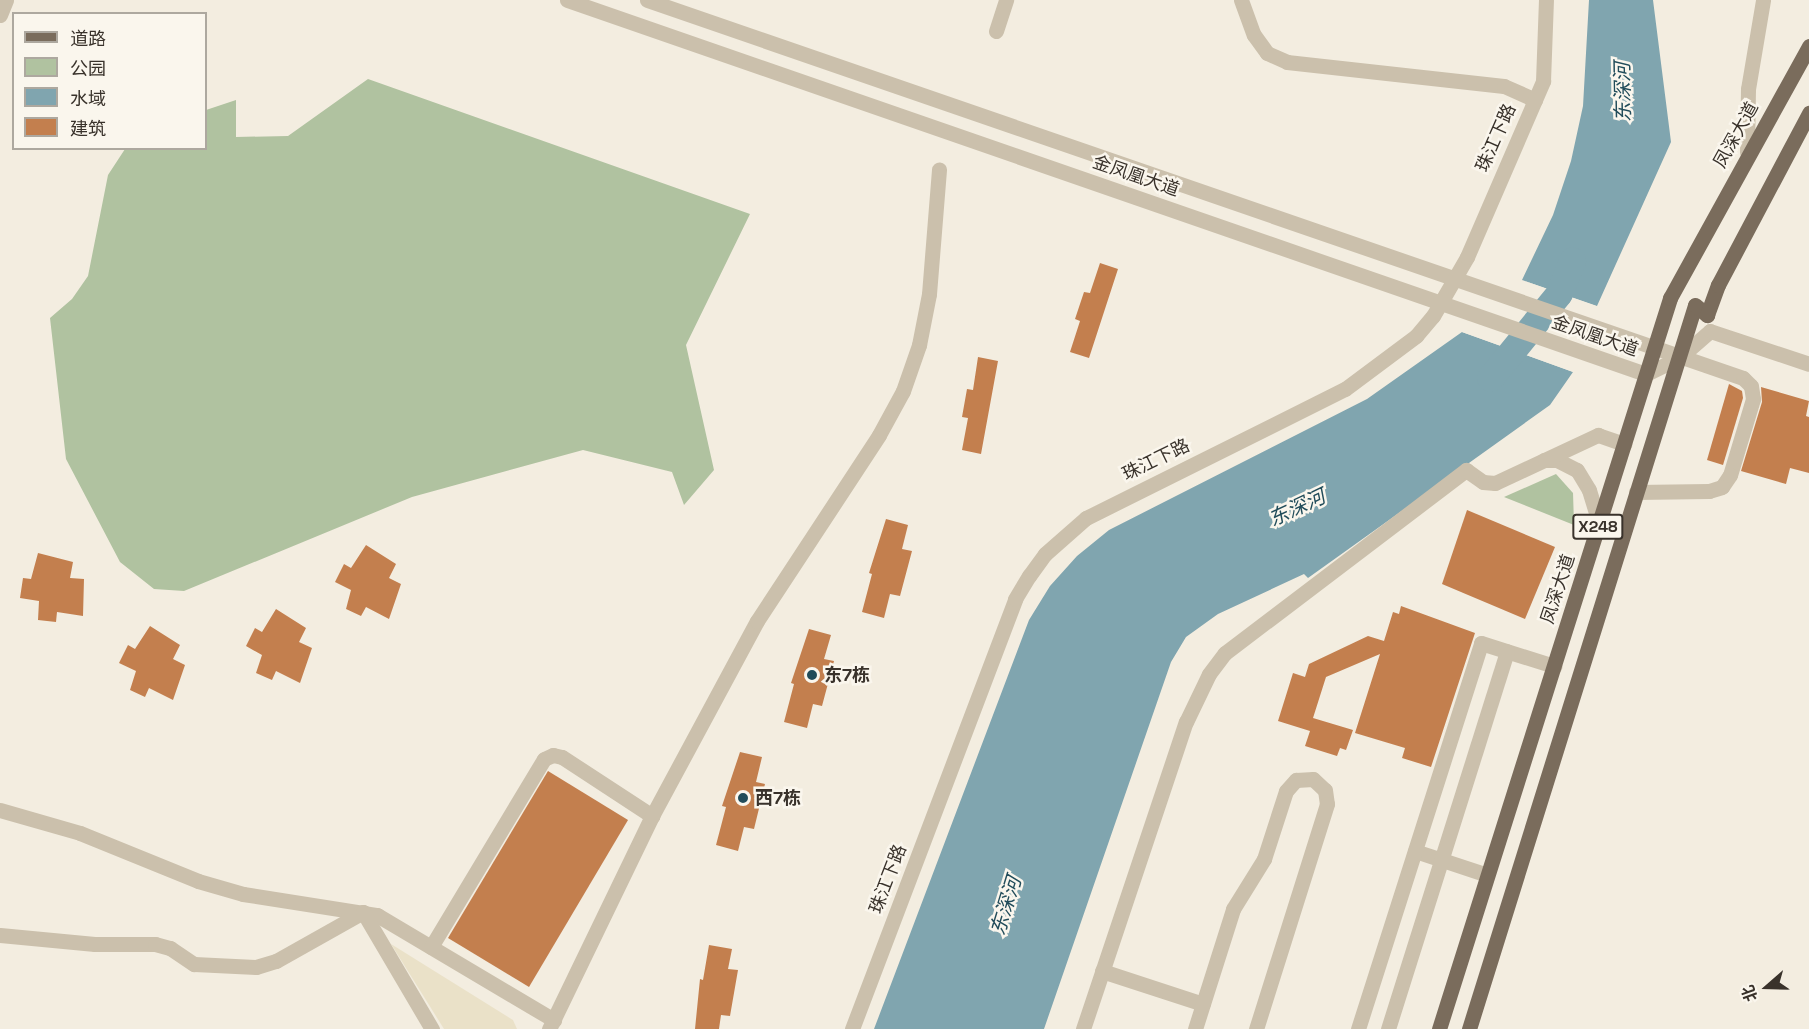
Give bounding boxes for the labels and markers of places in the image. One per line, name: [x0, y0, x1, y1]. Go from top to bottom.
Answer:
place label: 东7栋: [824, 664, 870, 686]
marker: 东7栋: [805, 668, 819, 682]
place label: 西7栋: [755, 787, 801, 809]
marker: 西7栋: [736, 791, 750, 805]

